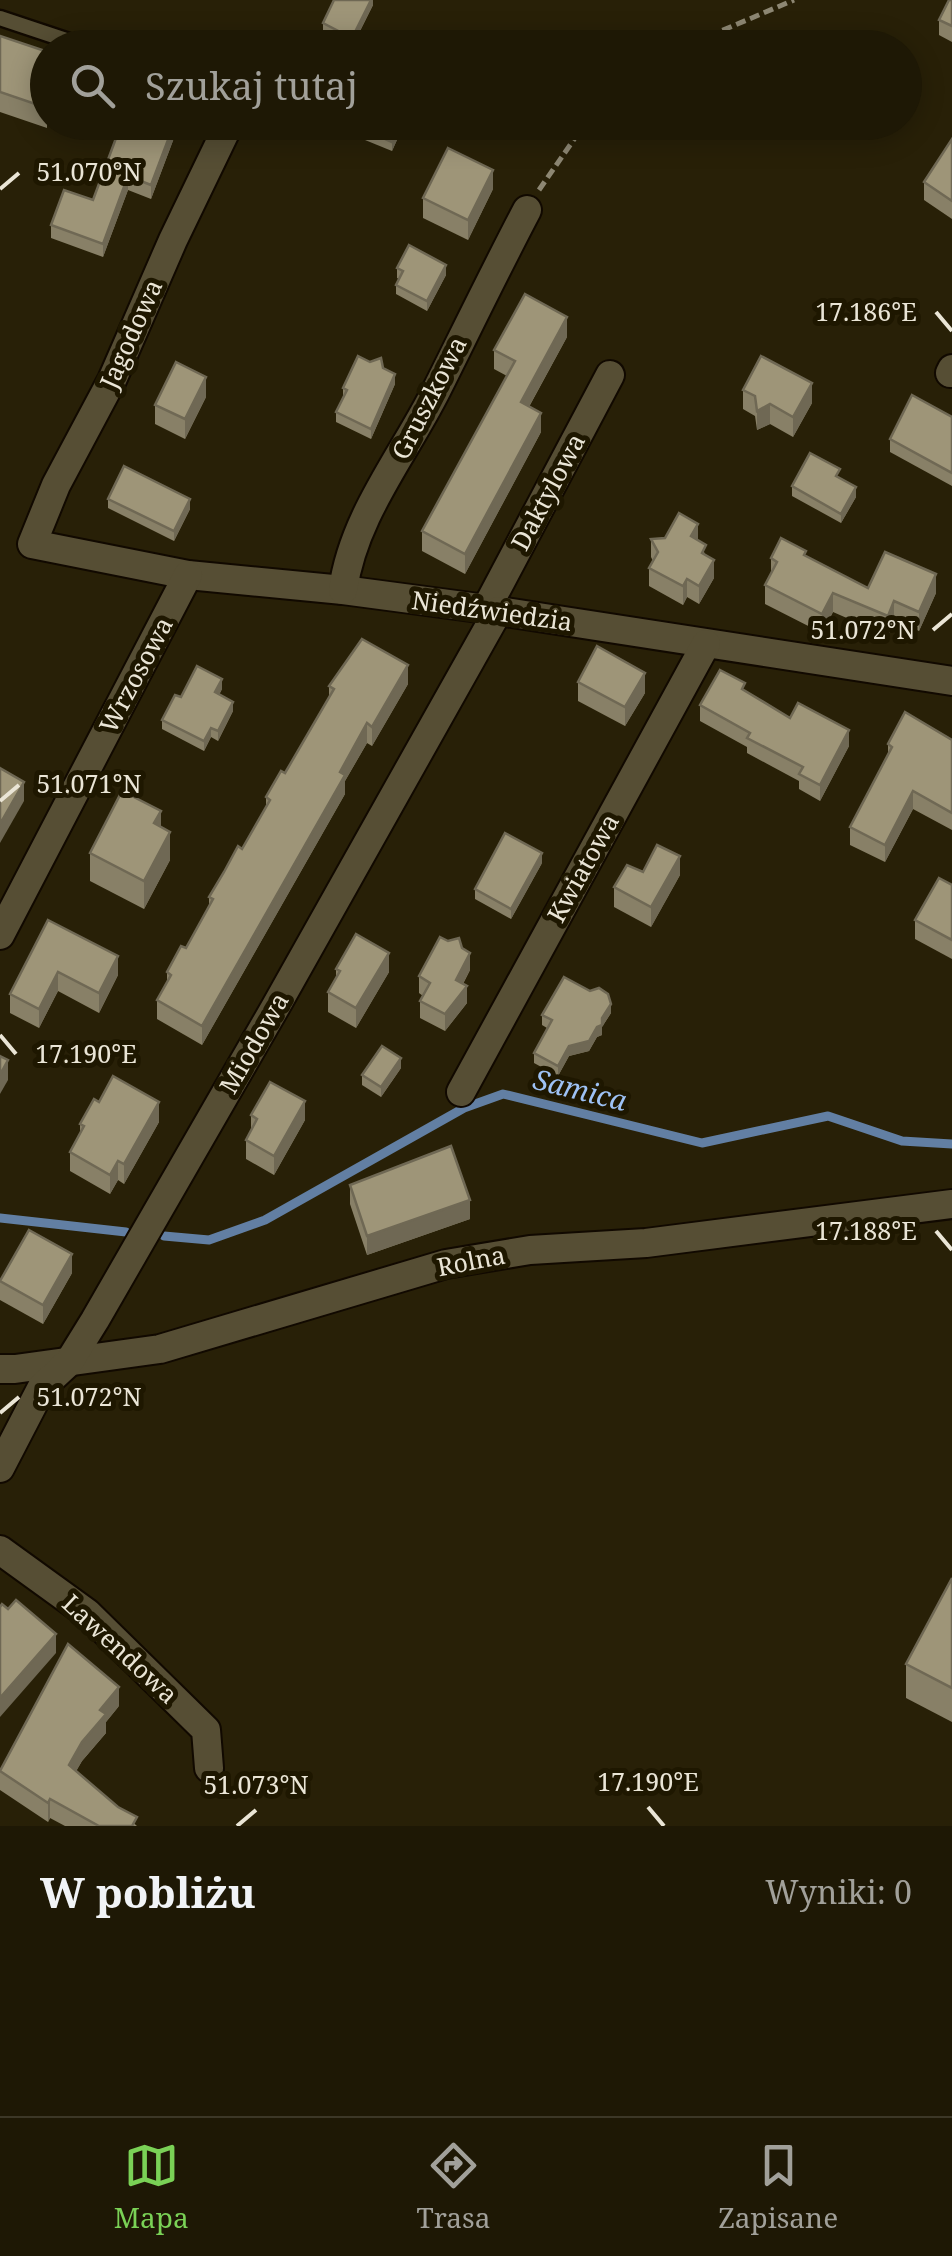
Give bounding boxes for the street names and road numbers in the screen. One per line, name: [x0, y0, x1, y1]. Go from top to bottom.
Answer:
street label: Jagodowa: [91, 274, 169, 395]
street label: Gruszkowa: [383, 330, 474, 465]
street label: Daktylowa: [502, 427, 592, 556]
street label: Niedźwiedzia: [410, 582, 575, 638]
street label: Wrzosowa: [90, 611, 180, 738]
street label: Kwiatowa: [538, 807, 626, 928]
street label: Miodowa: [211, 986, 296, 1099]
street label: Rolna: [434, 1237, 508, 1283]
street label: Lawendowa: [56, 1586, 186, 1711]

